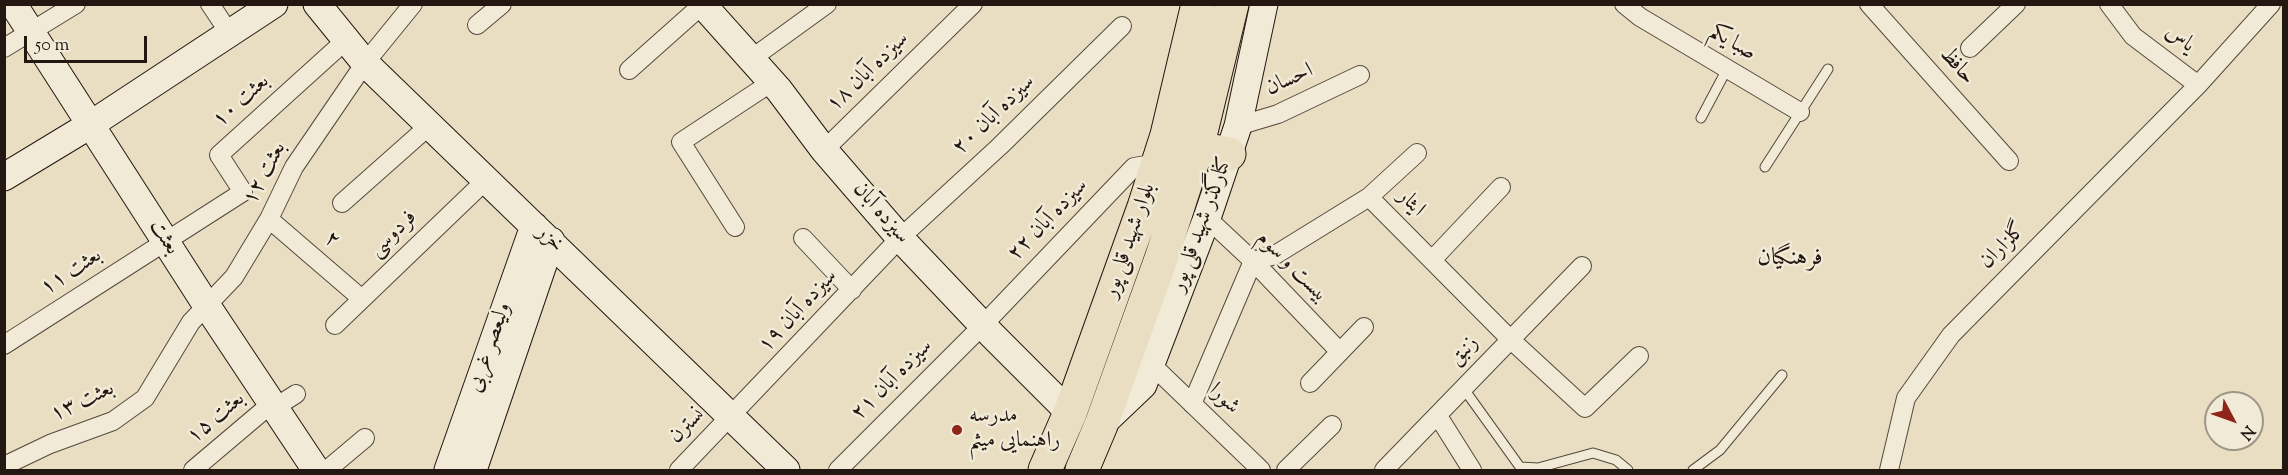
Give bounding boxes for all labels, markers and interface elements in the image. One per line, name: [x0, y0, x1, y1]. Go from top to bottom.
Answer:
street label: صبا یکم: [1704, 20, 1760, 68]
street label: یاس: [2159, 20, 2199, 60]
scale bar: [27, 24, 150, 62]
street label: سیزده آبان ۱۸: [822, 27, 916, 119]
text: 50 m: [35, 33, 69, 59]
street label: حافظ: [1932, 43, 1980, 91]
street label: احسان: [1262, 59, 1318, 103]
street label: بعثت ۱۰: [208, 70, 276, 134]
street label: سیزده آبان ۲۰: [948, 70, 1042, 162]
street label: بعثت ۱۲: [239, 138, 293, 210]
street label: کنارگذر شهید قلی پور: [1166, 154, 1240, 296]
street label: سیزده آبان ۲۲: [1003, 174, 1095, 268]
street label: سیزده آبان: [846, 177, 914, 251]
street label: بلوار شهید قلی پور: [1099, 180, 1163, 302]
street label: ایثار: [1390, 184, 1430, 224]
street label: فردوسی: [365, 206, 423, 264]
street label: بعثت: [142, 215, 184, 261]
street label: گلزاران: [1975, 218, 2033, 276]
street label: خزر: [530, 221, 568, 259]
street label: ۲: [317, 227, 345, 255]
street label: بیست و سوم: [1250, 227, 1332, 309]
street label: بعثت ۱۱: [37, 244, 107, 302]
district label: فرهنگیان: [1757, 246, 1823, 274]
street label: سیزده آبان ۱۹: [754, 265, 844, 359]
street label: ولیعصر غربی: [463, 300, 519, 396]
street label: زنبق: [1444, 331, 1486, 373]
street label: سیزده آبان ۲۱: [847, 335, 939, 427]
street label: بعثت ۱۳: [47, 377, 119, 429]
street label: شورا: [1202, 379, 1244, 421]
street label: بعثت ۱۵: [183, 387, 251, 451]
north arrow: [2204, 391, 2264, 451]
street label: نسترن: [664, 403, 712, 451]
place label: مدرسه راهنمایی میثم: [969, 404, 1060, 456]
text: N: [2234, 419, 2259, 444]
marker: مدرسه راهنمایی میثم: [950, 423, 964, 437]

